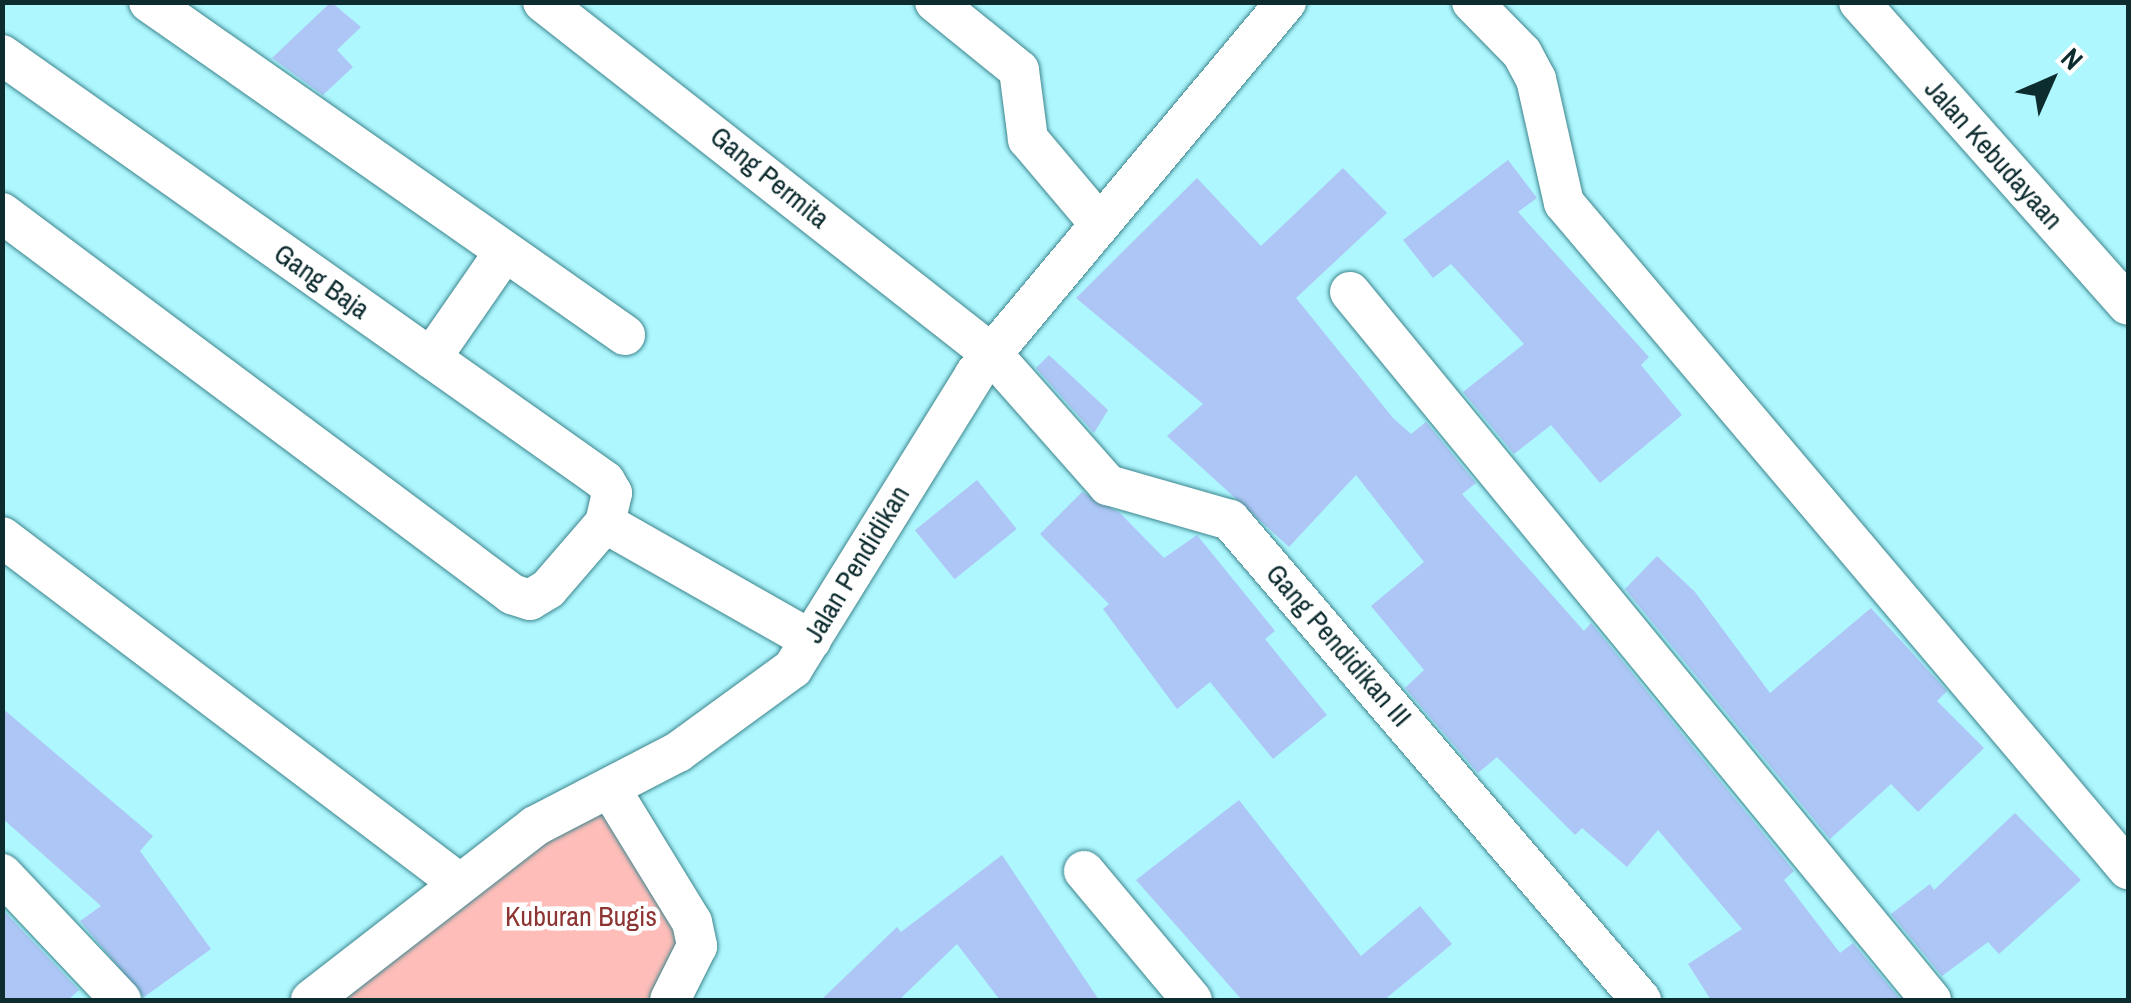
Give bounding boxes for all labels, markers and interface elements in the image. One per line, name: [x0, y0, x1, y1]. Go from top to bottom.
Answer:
north arrow: [2001, 30, 2101, 130]
text: N: [2053, 39, 2092, 78]
street label: Jalan Kebudayaan: [1918, 72, 2070, 236]
street label: Gang Permita: [704, 119, 836, 235]
street label: Gang Baja: [268, 236, 376, 326]
street label: Jalan Pendidikan: [796, 479, 916, 649]
street label: Gang Pendidikan III: [1259, 557, 1419, 733]
park label: Kuburan Bugis: [505, 899, 657, 933]

